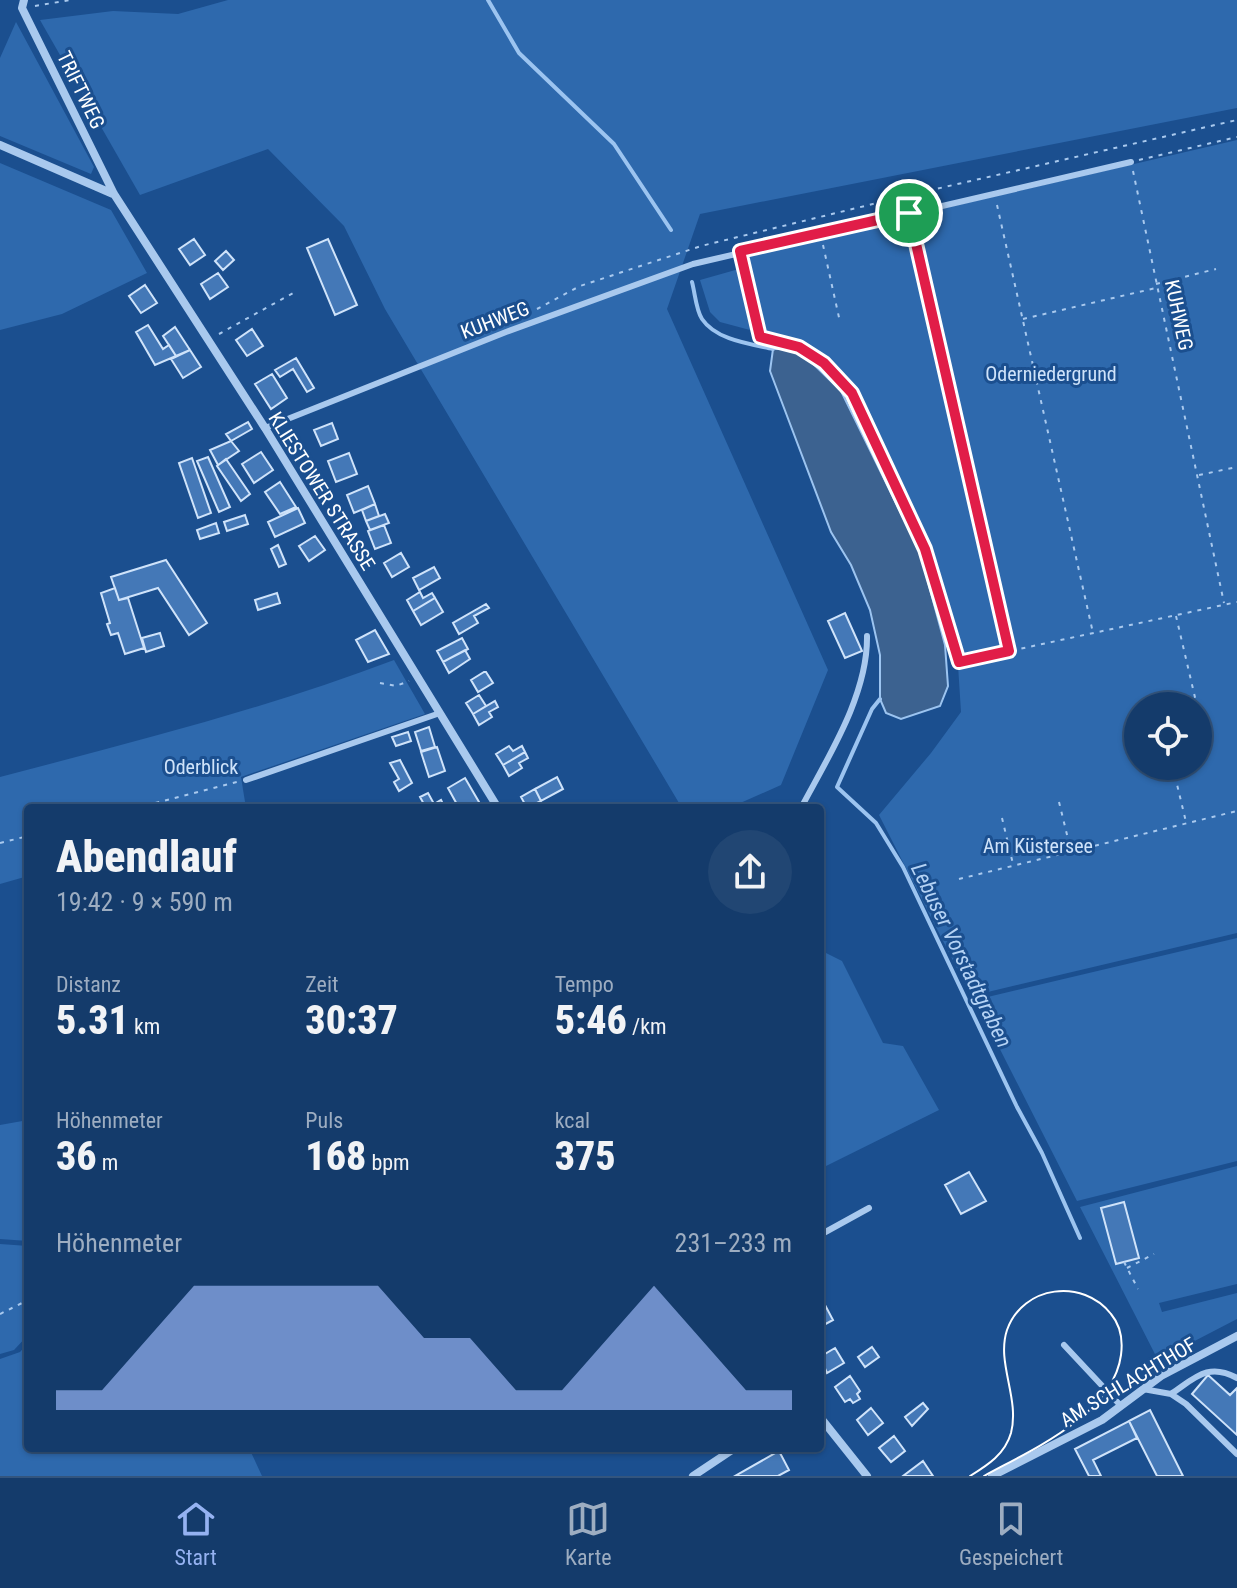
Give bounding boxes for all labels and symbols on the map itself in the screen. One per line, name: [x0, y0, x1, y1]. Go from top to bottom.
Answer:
street label: TRIFTWEG: [52, 47, 110, 133]
pin: [875, 179, 943, 247]
street label: KUHWEG: [1160, 278, 1198, 352]
street label: KUHWEG: [457, 296, 533, 344]
park label: Oderniedergrund: [985, 362, 1117, 386]
street label: KLIESTOWER STRASSE: [264, 408, 380, 575]
park label: Oderblick: [164, 755, 238, 779]
park label: Am Küstersee: [983, 834, 1093, 858]
water label: Lebuser Vorstadtgraben: [906, 859, 1017, 1051]
street label: AM SCHLACHTHOF: [1056, 1332, 1200, 1432]

